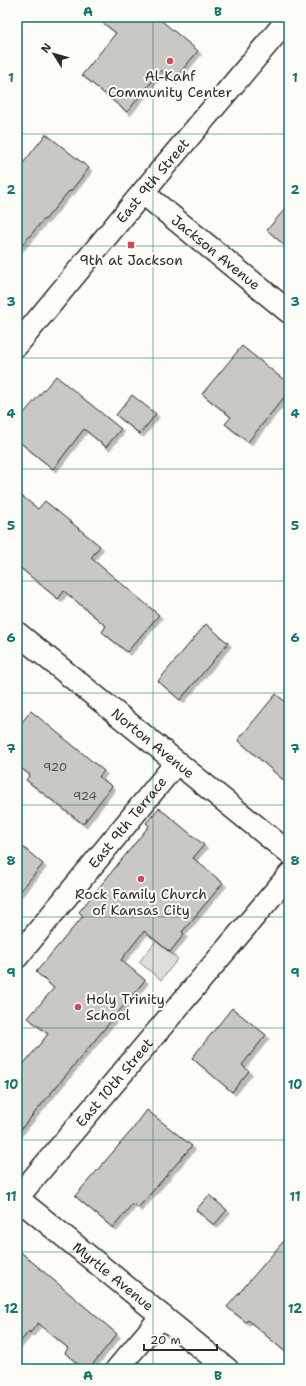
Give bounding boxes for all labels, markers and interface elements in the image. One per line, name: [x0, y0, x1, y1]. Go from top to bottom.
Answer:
text: A: [83, 3, 93, 20]
text: B: [214, 3, 222, 20]
north arrow: [34, 34, 74, 74]
text: N: [38, 40, 55, 56]
marker: Al-Kahf Community Center: [165, 56, 175, 66]
place label: Al-Kahf Community Center: [108, 67, 232, 101]
text: 1: [8, 69, 14, 86]
text: 1: [292, 69, 298, 86]
street label: East 9th Street: [112, 135, 193, 227]
text: 2: [6, 181, 16, 198]
text: 2: [290, 181, 300, 198]
street label: Jackson Avenue: [168, 211, 264, 294]
marker: 9th at Jackson: [126, 240, 136, 250]
place label: 9th at Jackson: [79, 251, 183, 269]
text: 3: [6, 293, 16, 310]
text: 3: [290, 293, 300, 310]
text: 4: [6, 405, 16, 422]
text: 4: [290, 405, 300, 422]
text: 5: [7, 517, 15, 534]
text: 5: [291, 517, 299, 534]
text: 6: [6, 629, 16, 646]
text: 6: [290, 629, 300, 646]
street label: Norton Avenue: [108, 704, 198, 782]
text: 7: [6, 740, 16, 757]
text: 7: [290, 740, 300, 757]
house number: 920: [43, 759, 67, 775]
street label: East 9th Terrace: [84, 773, 170, 872]
house number: 924: [73, 788, 97, 804]
text: 8: [6, 852, 16, 869]
text: 8: [290, 852, 300, 869]
marker: Rock Family Church of Kansas City: [136, 874, 146, 884]
place label: Rock Family Church of Kansas City: [75, 885, 207, 919]
text: 9: [6, 964, 16, 981]
text: 9: [290, 964, 300, 981]
place label: Holy Trinity School: [86, 990, 165, 1024]
marker: Holy Trinity School: [73, 1002, 83, 1012]
street label: East 10th Street: [72, 1034, 157, 1131]
text: 10: [4, 1076, 18, 1093]
text: 10: [288, 1076, 302, 1093]
text: 11: [5, 1188, 17, 1205]
text: 11: [289, 1188, 301, 1205]
street label: Myrtle Avenue: [69, 1238, 157, 1315]
text: 12: [4, 1300, 18, 1317]
text: 12: [288, 1300, 302, 1317]
scale bar: [144, 1326, 217, 1352]
text: 20 m: [150, 1332, 181, 1348]
text: A: [83, 1367, 93, 1384]
text: B: [214, 1367, 222, 1384]

